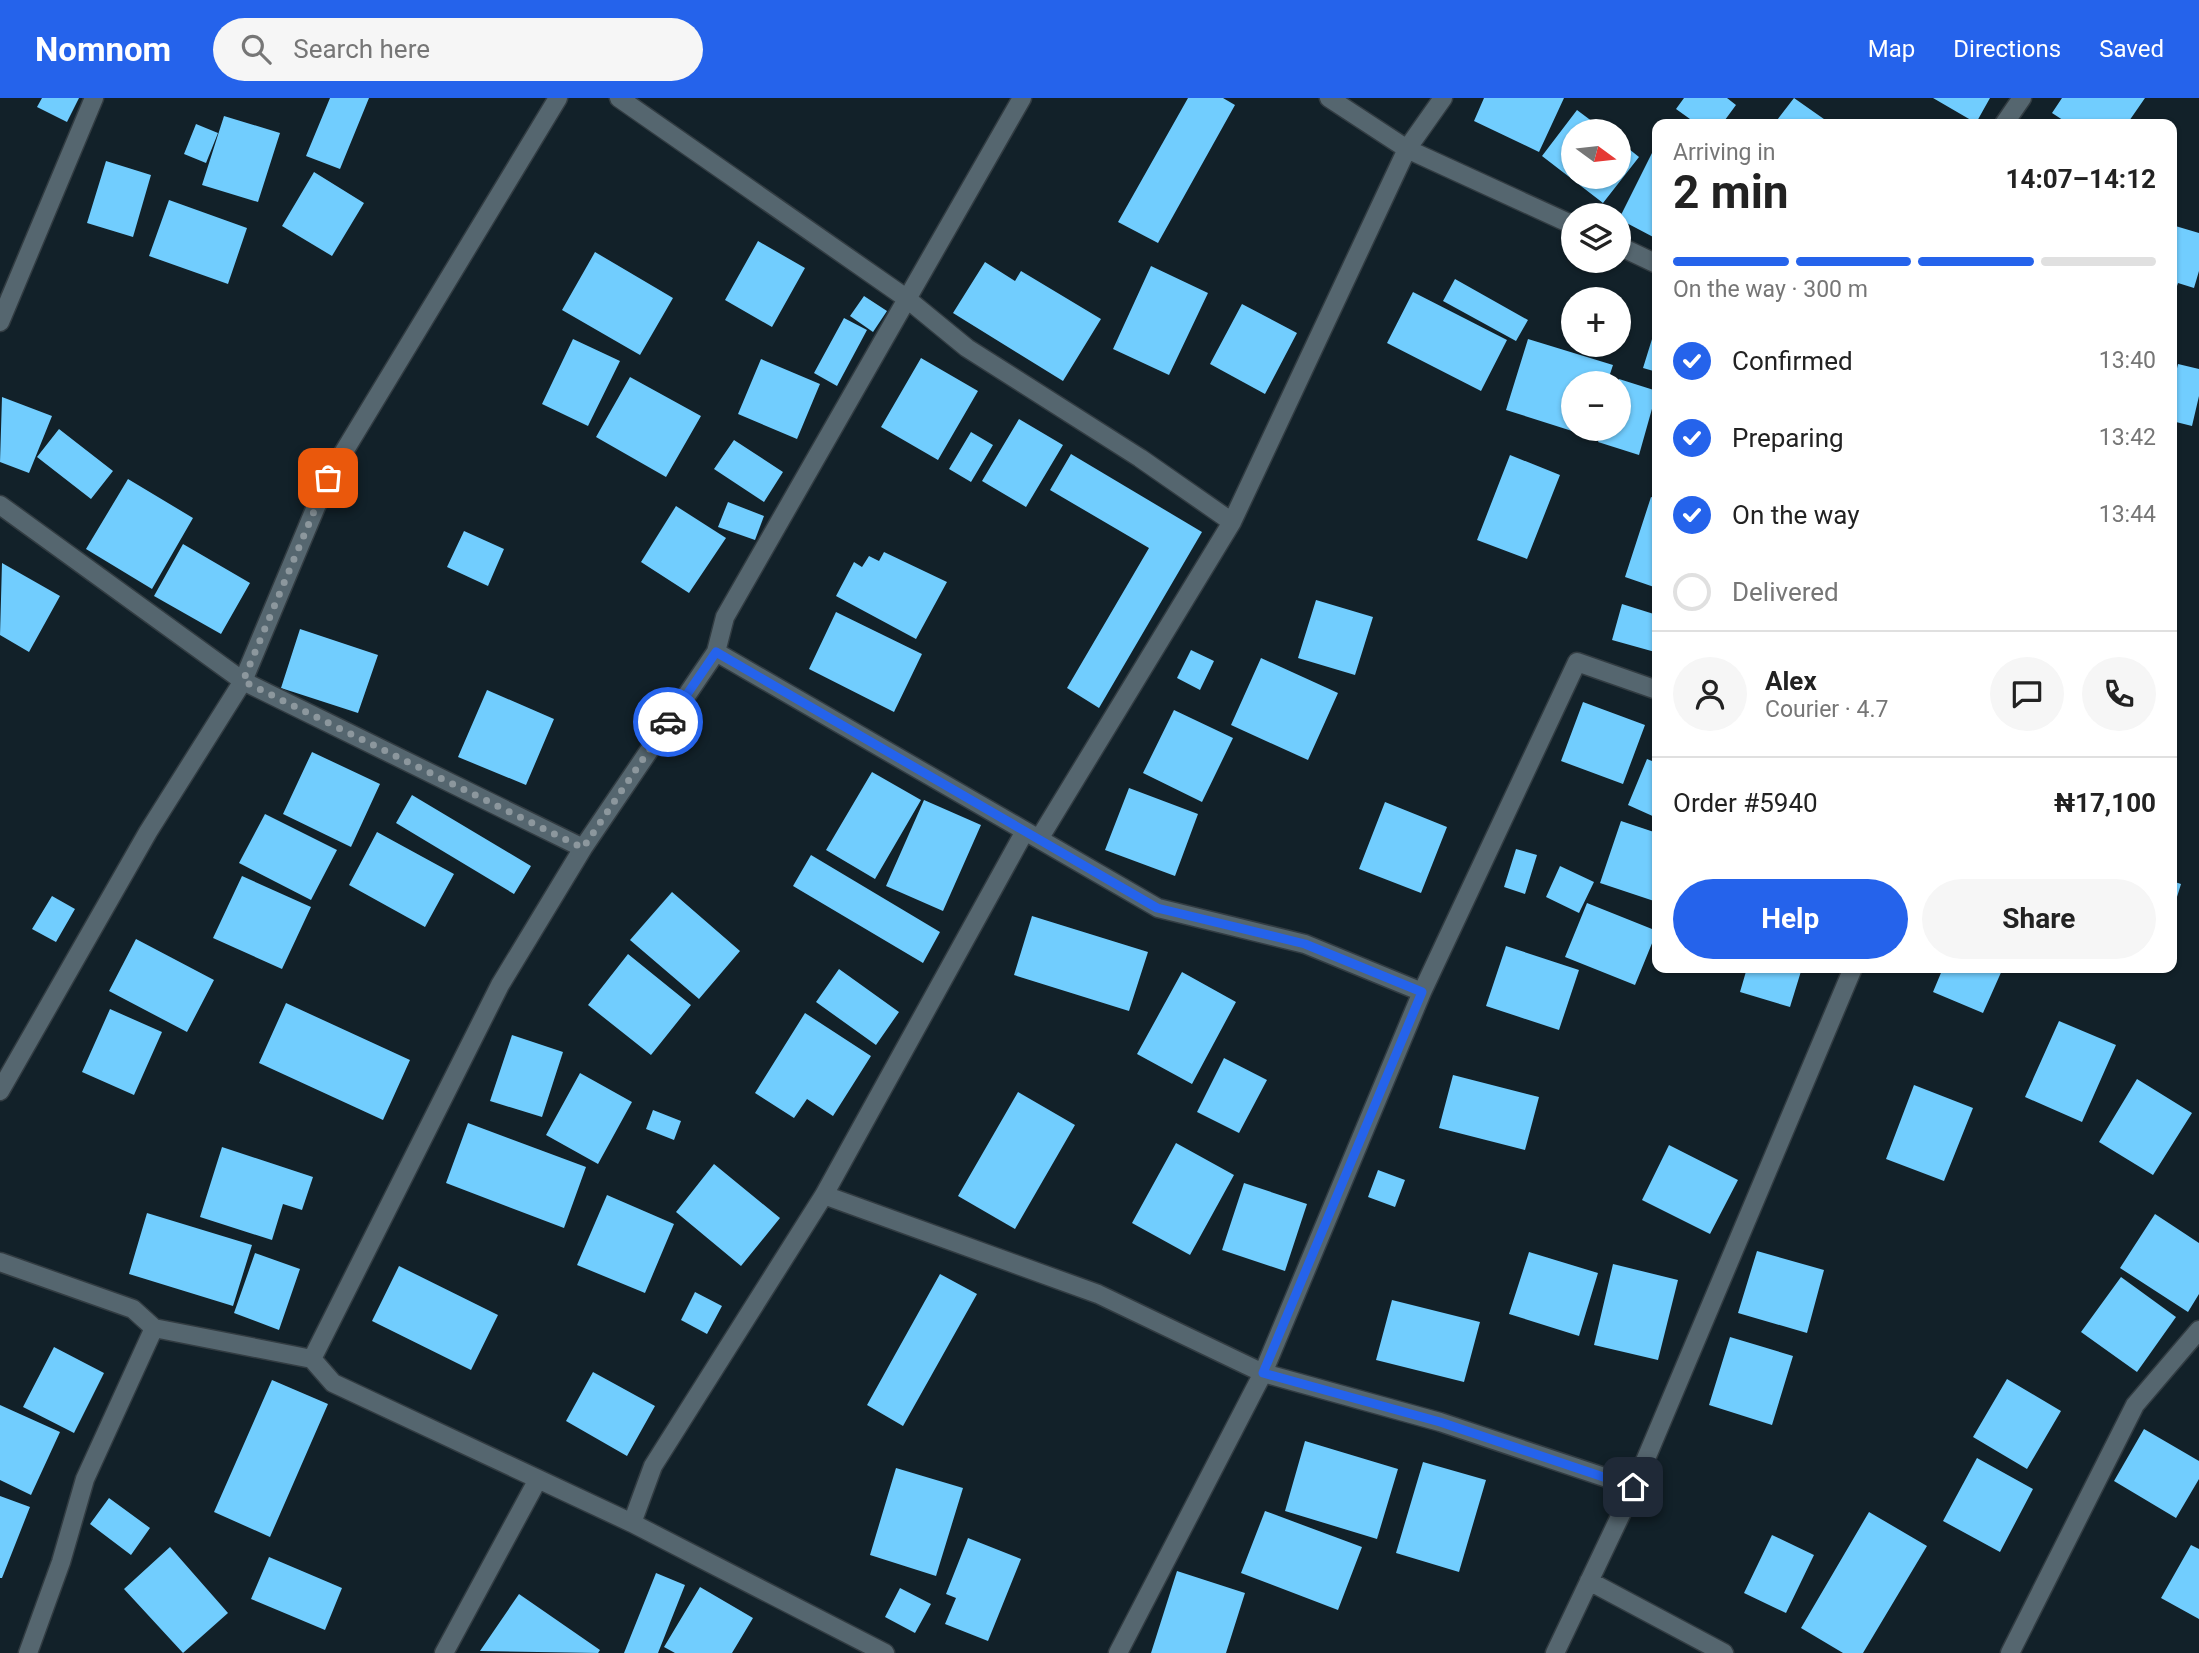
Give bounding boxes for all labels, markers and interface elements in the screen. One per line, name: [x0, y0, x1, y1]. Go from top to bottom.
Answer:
search box: [213, 18, 703, 81]
text: Nomnom: [35, 30, 171, 69]
icon: search: [237, 30, 275, 68]
text: Search here: [293, 34, 430, 64]
text: Map: [1868, 35, 1915, 63]
text: Directions: [1953, 35, 2061, 63]
text: Saved: [2099, 35, 2164, 63]
north arrow: [1561, 119, 1631, 189]
map controls: [1561, 119, 1631, 441]
text: Arriving in: [1673, 139, 1776, 166]
text: 14:07–14:12: [2006, 164, 2156, 194]
text: 2 min: [1673, 165, 1789, 219]
button: layers: [1561, 203, 1631, 273]
text: On the way · 300 m: [1673, 276, 1868, 303]
button: +: [1561, 287, 1631, 357]
icon: check: [1673, 342, 1711, 380]
text: Confirmed: [1732, 346, 1853, 376]
text: 13:40: [2099, 347, 2156, 374]
button: −: [1561, 371, 1631, 441]
icon: check: [1673, 419, 1711, 457]
text: Preparing: [1732, 423, 1844, 453]
text: 13:42: [2099, 424, 2156, 451]
pin: [298, 448, 358, 508]
icon: bag: [309, 459, 347, 497]
icon: check: [1673, 496, 1711, 534]
text: On the way: [1732, 500, 1860, 530]
text: 13:44: [2099, 501, 2156, 528]
text: Delivered: [1732, 577, 1839, 607]
button: person: [1673, 657, 1747, 731]
button: chat: [1990, 657, 2064, 731]
button: phone: [2082, 657, 2156, 731]
text: Alex: [1765, 666, 1817, 696]
courier: [633, 687, 703, 757]
text: Courier · 4.7: [1765, 696, 1888, 723]
icon: car: [649, 703, 687, 741]
text: Order #5940: [1673, 788, 1818, 818]
text: ₦17,100: [2054, 788, 2156, 818]
button: Help: [1673, 879, 1908, 959]
button: Share: [1922, 879, 2156, 959]
pin: [1603, 1457, 1663, 1517]
icon: home: [1614, 1468, 1652, 1506]

